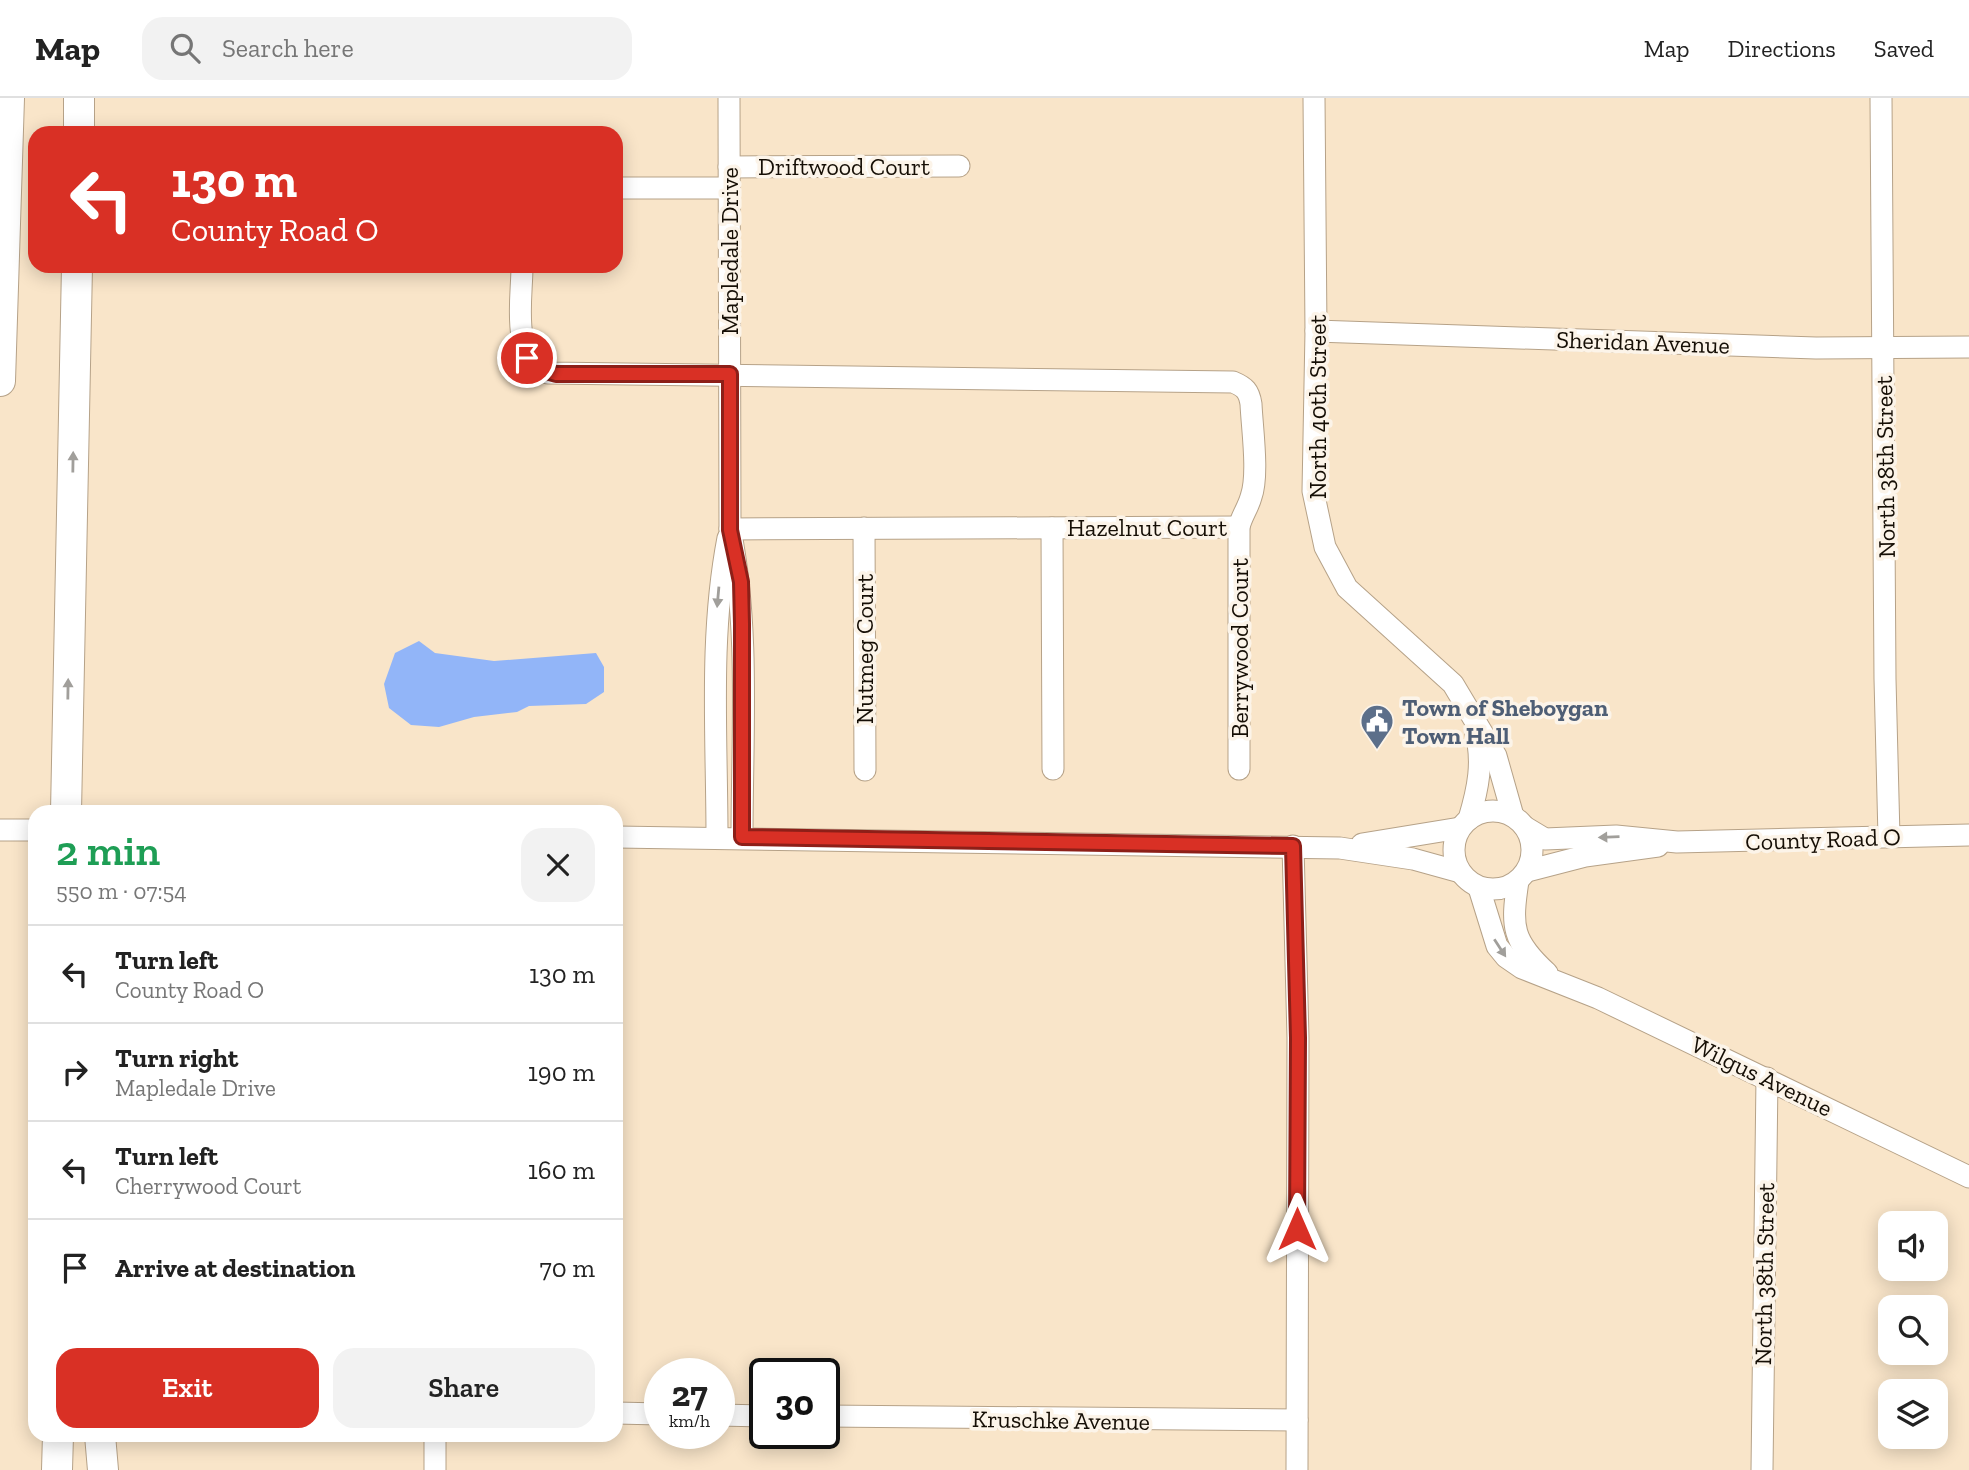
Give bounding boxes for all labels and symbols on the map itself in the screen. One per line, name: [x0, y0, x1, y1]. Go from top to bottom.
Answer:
street label: Driftwood Court: [758, 152, 930, 181]
street label: Mapledale Drive: [715, 167, 744, 335]
street label: North 40th Street: [1303, 315, 1332, 499]
street label: Sheridan Avenue: [1556, 324, 1730, 360]
pin: [497, 328, 557, 388]
street label: North 38th Street: [1869, 375, 1901, 559]
one-way arrow: [68, 451, 79, 473]
street label: Hazelnut Court: [1067, 513, 1227, 542]
street label: Berrywood Court: [1225, 558, 1254, 738]
street label: Nutmeg Court: [850, 574, 879, 724]
one-way arrow: [712, 586, 723, 608]
one-way arrow: [63, 678, 74, 700]
place label: Town of Sheboygan Town Hall: [1402, 693, 1608, 750]
public building icon: Town of Sheboygan Town Hall: [1358, 702, 1396, 751]
street label: County Road O: [1745, 822, 1901, 856]
one-way arrow: [1598, 831, 1620, 842]
one-way arrow: [1493, 939, 1507, 957]
street label: Wilgus Avenue: [1687, 1029, 1837, 1123]
street label: North 38th Street: [1748, 1182, 1780, 1366]
position arrow: [1260, 1192, 1334, 1266]
speed limit sign: 30: [749, 1358, 840, 1449]
street label: Kruschke Avenue: [972, 1404, 1150, 1436]

